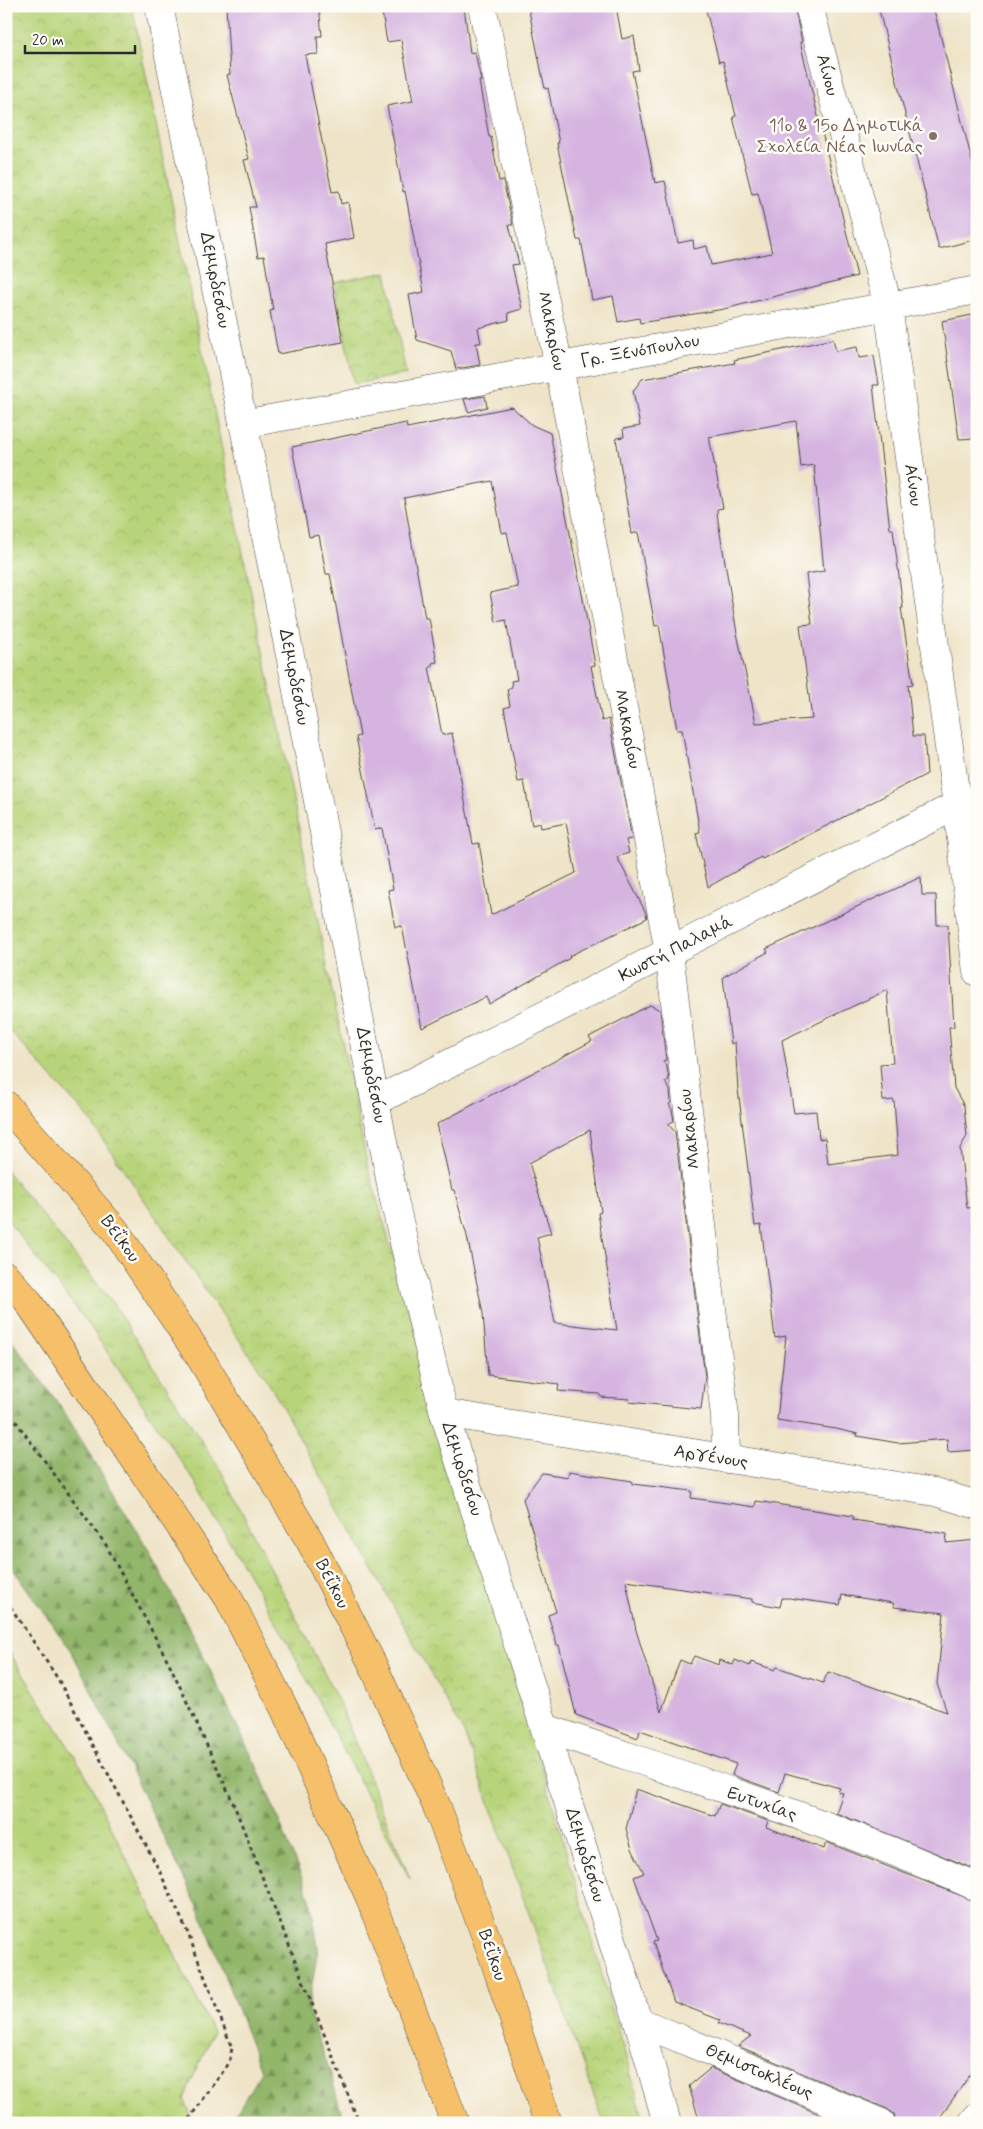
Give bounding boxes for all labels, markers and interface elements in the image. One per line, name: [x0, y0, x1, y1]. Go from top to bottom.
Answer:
scale bar: [25, 22, 135, 54]
text: 20 m: [32, 31, 64, 51]
street label: Αίνου: [810, 51, 844, 99]
place label: 11ο & 15ο Δημοτικά Σχολεία Νέας Ιωνίας: [757, 114, 923, 159]
marker: 11ο & 15ο Δημοτικά Σχολεία Νέας Ιωνίας: [927, 130, 939, 142]
street label: Δεμιρδεσίου: [194, 230, 236, 330]
street label: Μακαρίου: [531, 289, 571, 373]
street label: Γρ. Ξενόπουλου: [578, 329, 702, 373]
street label: Αίνου: [898, 462, 928, 508]
street label: Δεμιρδεσίου: [273, 627, 315, 727]
street label: Μακαρίου: [608, 687, 646, 771]
street label: Κωστή Παλαμά: [615, 910, 737, 988]
street label: Δεμιρδεσίου: [350, 1025, 392, 1125]
street label: Μακαρίου: [673, 1088, 707, 1170]
street label: Βεΐκου: [95, 1211, 145, 1267]
street label: Δεμιρδεσίου: [435, 1419, 489, 1519]
street label: Αργένους: [672, 1438, 750, 1475]
street label: Βεΐκου: [309, 1555, 355, 1613]
street label: Ευτυχίας: [724, 1781, 800, 1827]
street label: Δεμιρδεσίου: [559, 1805, 611, 1905]
street label: Βεΐκου: [472, 1926, 512, 1984]
street label: Θεμιστοκλέους: [701, 2038, 817, 2106]

